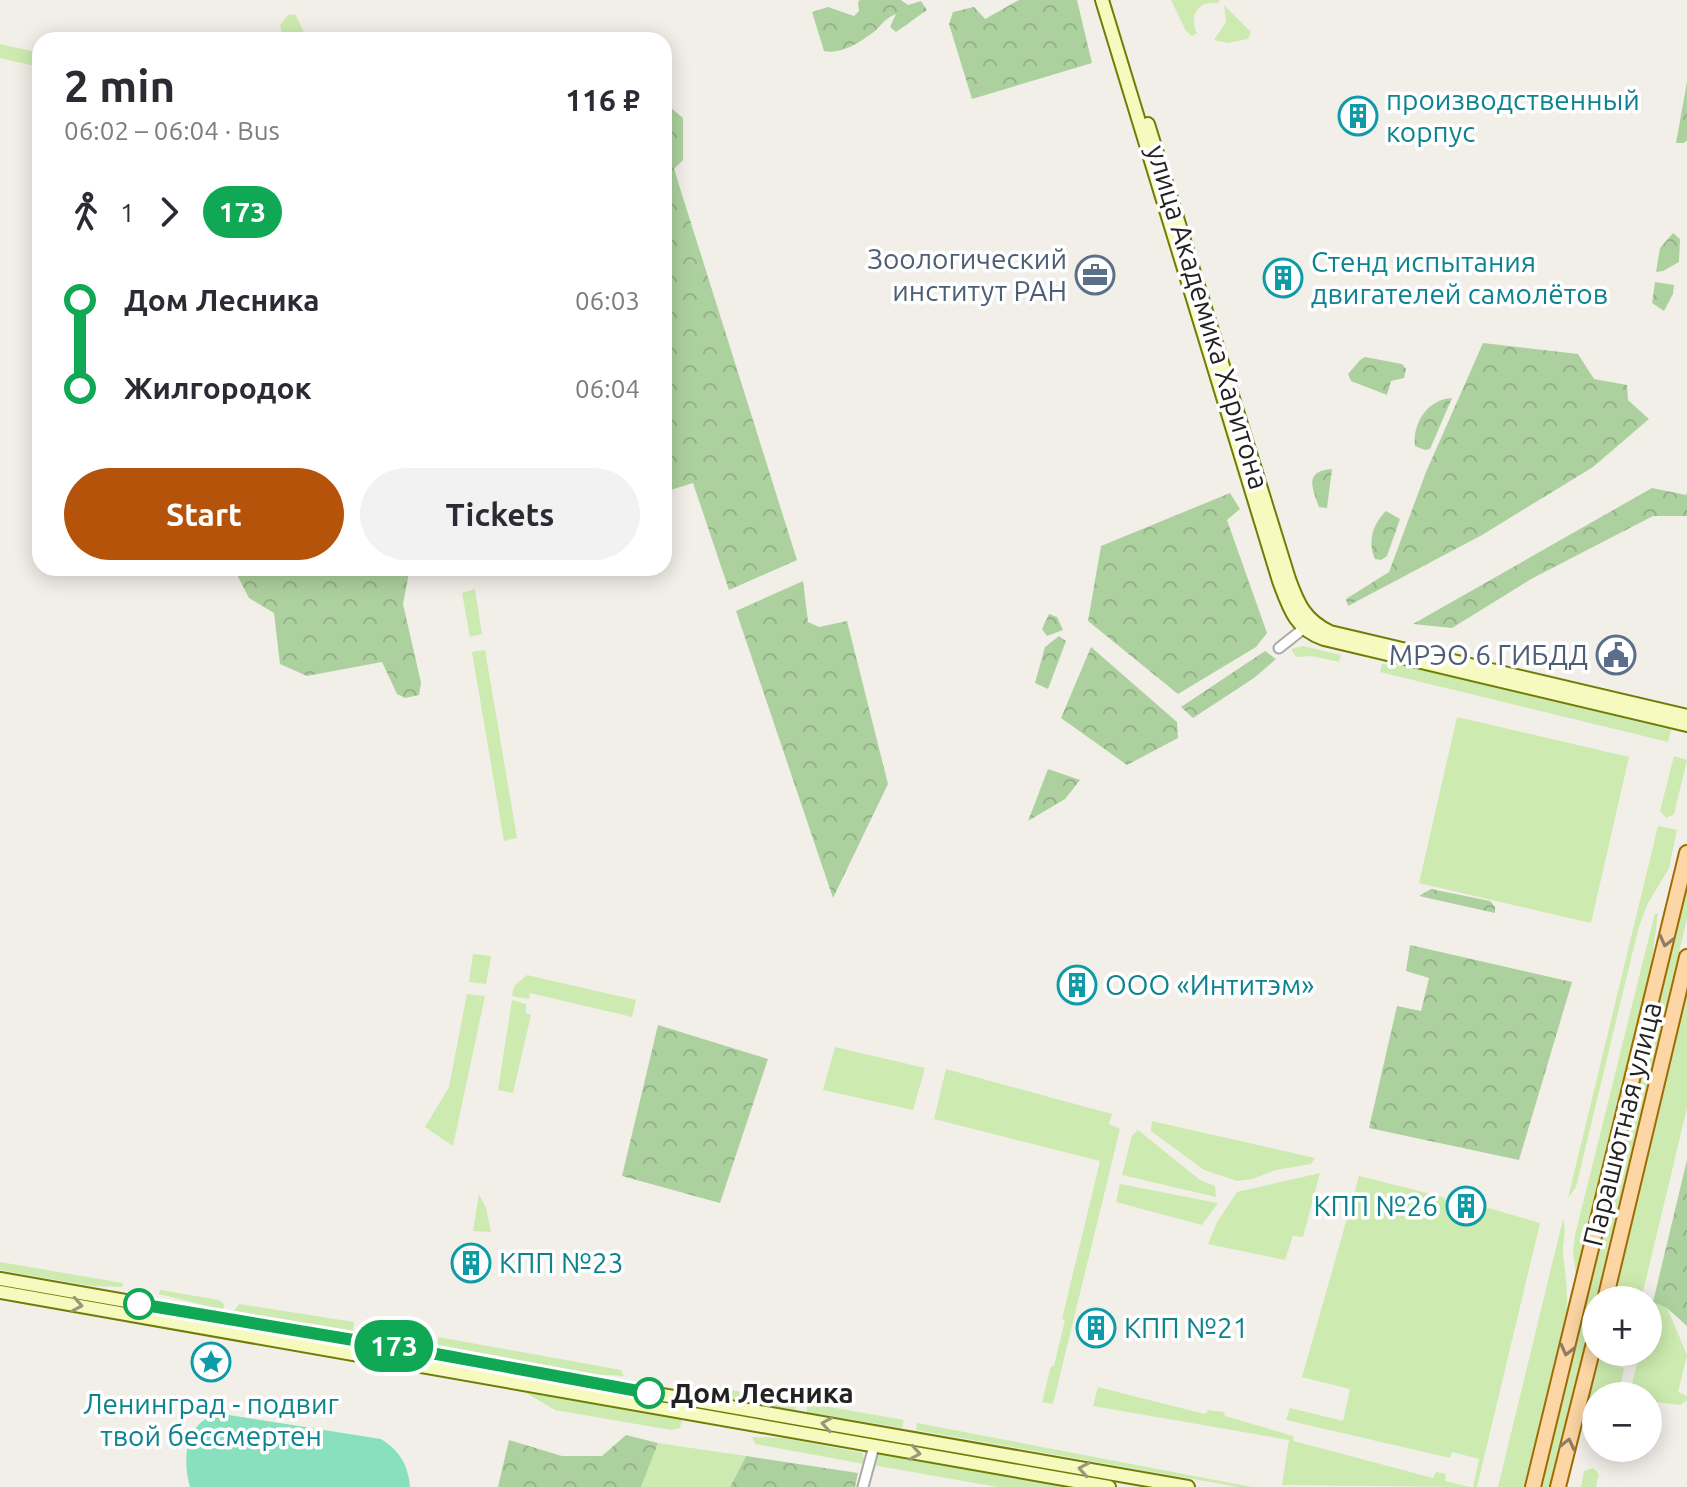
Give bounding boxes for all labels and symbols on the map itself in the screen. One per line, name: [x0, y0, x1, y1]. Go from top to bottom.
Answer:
place label: производственный корпус: [1386, 84, 1640, 147]
building icon: производственный корпус: [1337, 95, 1379, 137]
street label: улица Академика Харитона: [1141, 141, 1276, 493]
place label: Зоологический институт РАН: [867, 243, 1067, 306]
place label: Стенд испытания двигателей самолётов: [1311, 246, 1608, 309]
office icon: Зоологический институт РАН: [1074, 254, 1116, 296]
building icon: Стенд испытания двигателей самолётов: [1262, 257, 1304, 299]
public building icon: МРЭО 6 ГИБДД: [1595, 634, 1637, 676]
place label: МРЭО 6 ГИБДД: [1389, 639, 1588, 670]
one-way arrow: [1658, 934, 1675, 948]
building icon: ООО «Интитэм»: [1056, 964, 1098, 1006]
place label: ООО «Интитэм»: [1105, 969, 1315, 1000]
street label: Парашютная улица: [1576, 999, 1667, 1249]
building icon: КПП №26: [1445, 1185, 1487, 1227]
place label: КПП №26: [1314, 1190, 1438, 1221]
building icon: КПП №23: [450, 1242, 492, 1284]
place label: КПП №23: [499, 1247, 624, 1278]
unlabelled marker: [124, 1289, 154, 1319]
one-way arrow: [70, 1296, 84, 1313]
building icon: КПП №21: [1075, 1307, 1117, 1349]
place label: КПП №21: [1124, 1312, 1249, 1343]
line badge: 173: [348, 1320, 440, 1372]
place icon: Ленинград - подвиг твой бессмертен: [190, 1341, 232, 1383]
one-way arrow: [1559, 1343, 1576, 1356]
place label: Дом Лесника: [671, 1377, 854, 1408]
marker: Дом Лесника: [634, 1378, 664, 1408]
place label: Ленинград - подвиг твой бессмертен: [83, 1388, 339, 1451]
one-way arrow: [821, 1417, 834, 1434]
one-way arrow: [1559, 1438, 1576, 1452]
one-way arrow: [908, 1444, 922, 1461]
one-way arrow: [1077, 1461, 1090, 1478]

